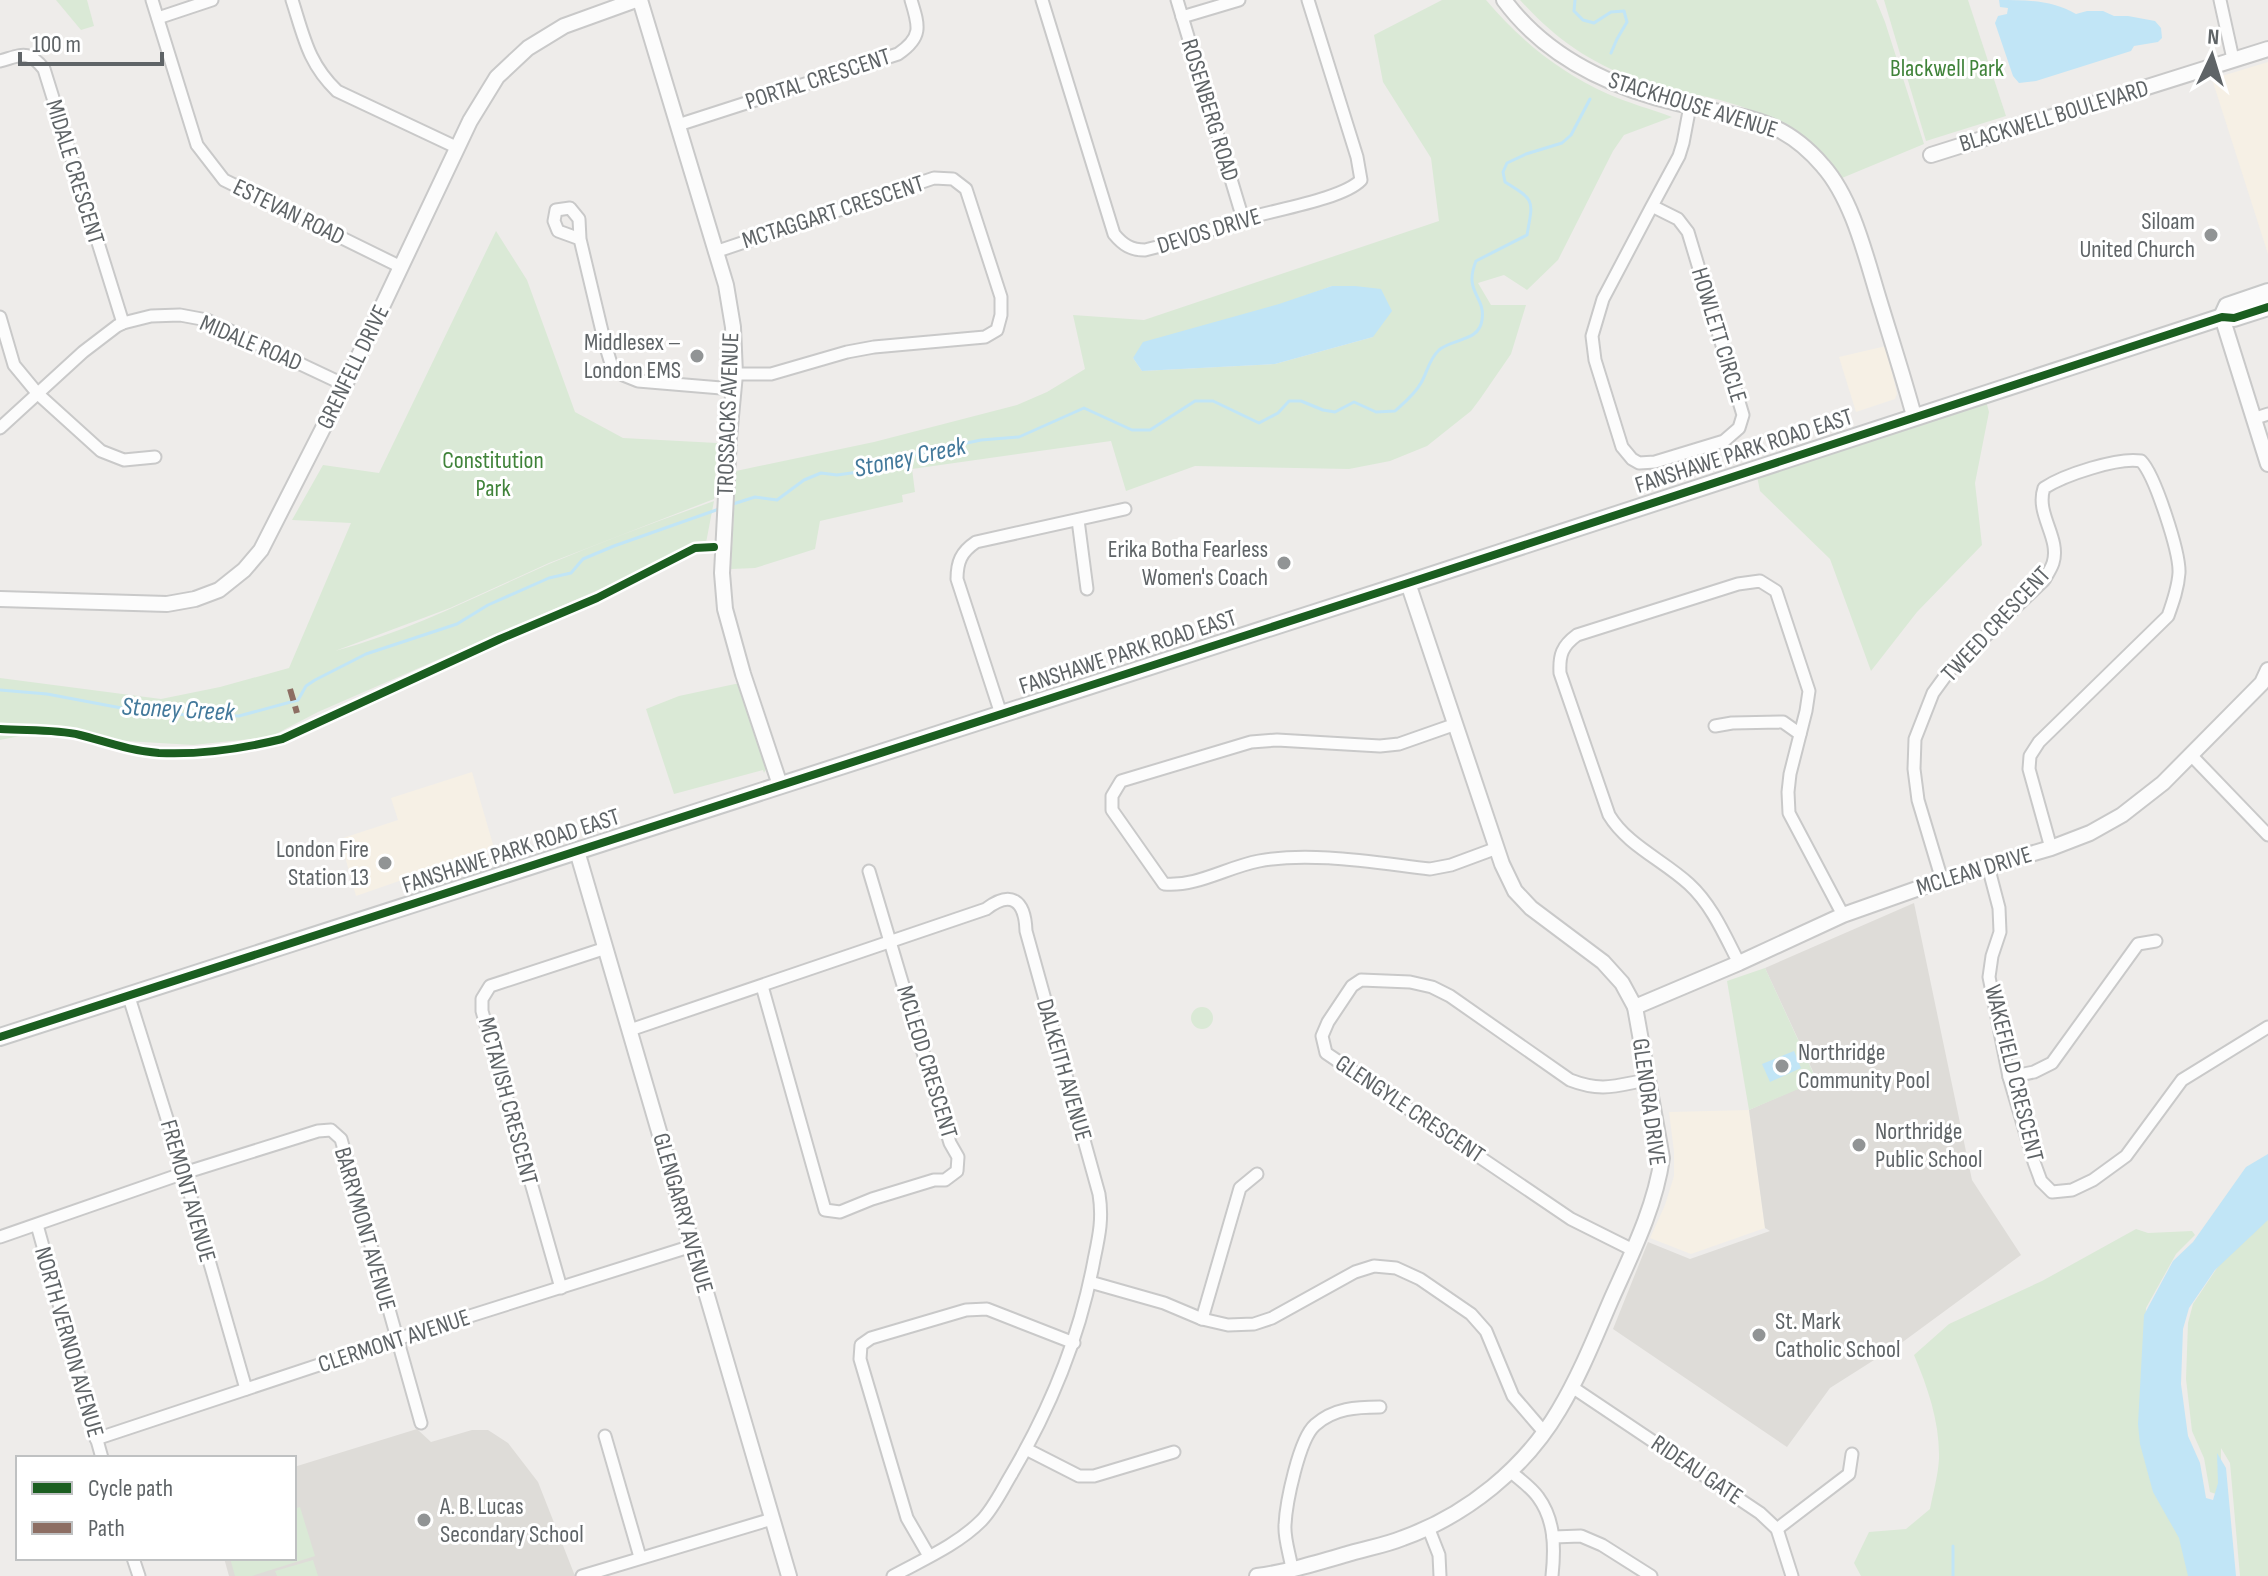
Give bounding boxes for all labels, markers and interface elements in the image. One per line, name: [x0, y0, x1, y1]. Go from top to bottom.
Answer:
scale bar: [20, 16, 162, 66]
north arrow: [2172, 16, 2252, 96]
text: N: [2206, 24, 2220, 51]
text: 100 m: [32, 30, 81, 59]
street label: ROSENBERG ROAD: [1175, 35, 1245, 185]
street label: PORTAL CRESCENT: [742, 42, 894, 116]
park label: Blackwell Park: [1890, 54, 2004, 83]
street label: STACKHOUSE AVENUE: [1605, 65, 1781, 145]
street label: BLACKWELL BOULEVARD: [1956, 73, 2152, 159]
street label: MIDALE CRESCENT: [39, 96, 111, 248]
street label: MCTAGGART CRESCENT: [738, 169, 928, 255]
street label: ESTEVAN ROAD: [228, 172, 350, 252]
street label: DEVOS DRIVE: [1154, 202, 1264, 260]
place label: Siloam United Church: [2079, 207, 2195, 264]
marker: Siloam United Church: [2202, 226, 2220, 244]
street label: HOWLETT CIRCLE: [1685, 264, 1753, 406]
street label: GRENFELL DRIVE: [310, 300, 396, 434]
street label: MIDALE ROAD: [196, 309, 306, 377]
place label: Middlesex – London EMS: [584, 328, 681, 385]
street label: TROSSACKS AVENUE: [711, 332, 745, 496]
marker: Middlesex – London EMS: [688, 347, 706, 365]
street label: FANSHAWE PARK ROAD EAST: [1632, 402, 1857, 500]
water label: Stoney Creek: [852, 431, 970, 485]
park label: Constitution Park: [442, 446, 544, 503]
place label: Erika Botha Fearless Women's Coach: [1108, 535, 1268, 592]
marker: Erika Botha Fearless Women's Coach: [1275, 554, 1293, 572]
street label: TWEED CRESCENT: [1935, 560, 2057, 688]
street label: FANSHAWE PARK ROAD EAST: [1016, 603, 1241, 701]
water label: Stoney Creek: [121, 692, 237, 729]
street label: FANSHAWE PARK ROAD EAST: [399, 802, 624, 900]
place label: London Fire Station 13: [276, 835, 369, 892]
street label: MCLEAN DRIVE: [1913, 840, 2035, 902]
marker: London Fire Station 13: [376, 854, 394, 872]
street label: MCLEOD CRESCENT: [890, 982, 964, 1142]
street label: WAKEFIELD CRESCENT: [1978, 982, 2050, 1165]
street label: DALKEITH AVENUE: [1030, 996, 1098, 1144]
street label: MCTAVISH CRESCENT: [472, 1014, 544, 1188]
street label: GLENORA DRIVE: [1626, 1036, 1672, 1168]
place label: Northridge Community Pool: [1798, 1038, 1930, 1095]
street label: GLENGYLE CRESCENT: [1330, 1048, 1490, 1170]
marker: Northridge Community Pool: [1773, 1057, 1791, 1075]
street label: FREMONT AVENUE: [154, 1117, 222, 1265]
place label: Northridge Public School: [1875, 1117, 1983, 1174]
street label: GLENGARRY AVENUE: [646, 1130, 720, 1296]
marker: Northridge Public School: [1850, 1136, 1868, 1154]
street label: BARRYMONT AVENUE: [328, 1144, 402, 1314]
street label: NORTH VERNON AVENUE: [28, 1243, 110, 1441]
street label: CLERMONT AVENUE: [315, 1303, 473, 1379]
place label: St. Mark Catholic School: [1775, 1307, 1900, 1364]
marker: St. Mark Catholic School: [1750, 1326, 1768, 1344]
street label: RIDEAU GATE: [1646, 1429, 1748, 1511]
legend: [16, 1456, 296, 1560]
text: Cycle path: [88, 1474, 173, 1503]
place label: A. B. Lucas Secondary School: [439, 1492, 584, 1549]
marker: A. B. Lucas Secondary School: [415, 1511, 433, 1529]
text: Path: [88, 1514, 125, 1543]

